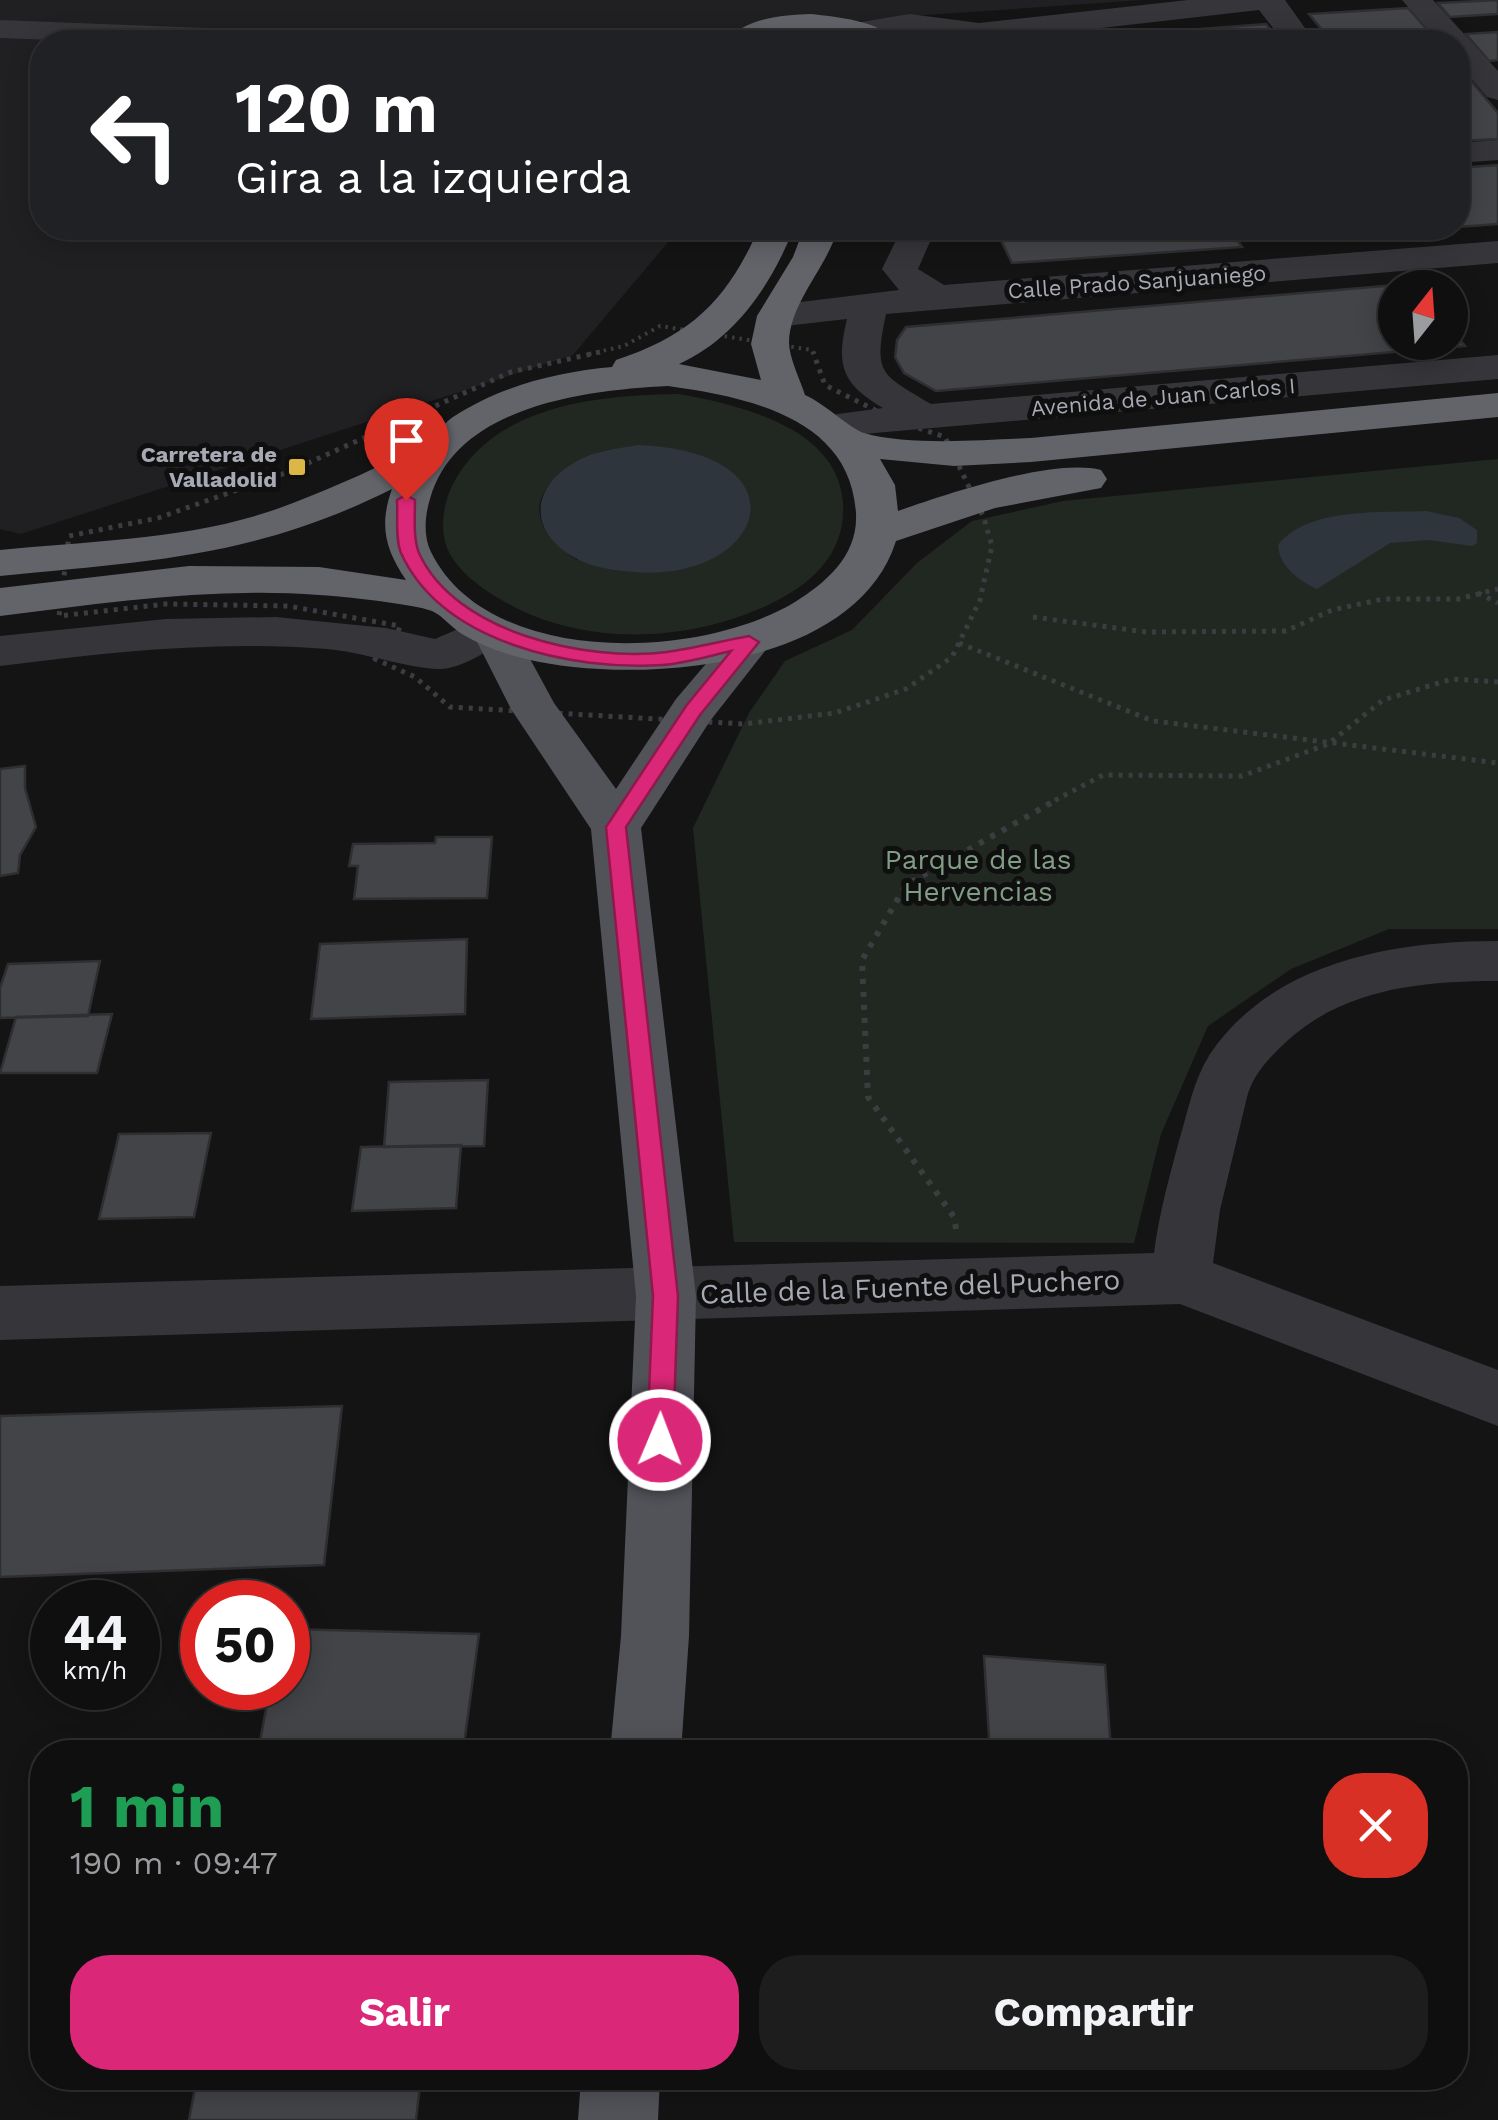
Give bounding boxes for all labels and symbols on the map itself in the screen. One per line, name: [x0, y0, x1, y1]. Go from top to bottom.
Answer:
street label: Calle Prado Sanjuaniego: [1007, 260, 1267, 304]
north arrow: [1378, 270, 1468, 360]
street label: Avenida de Juan Carlos I: [1030, 373, 1296, 421]
pin: [364, 398, 449, 501]
place label: Carretera de Valladolid: [141, 442, 277, 492]
marker: Carretera de Valladolid: [286, 456, 308, 478]
park label: Parque de las Hervencias: [885, 843, 1071, 908]
street label: Calle de la Fuente del Puchero: [699, 1263, 1121, 1311]
position arrow: [608, 1388, 712, 1492]
speed limit sign: 50: [180, 1580, 310, 1710]

